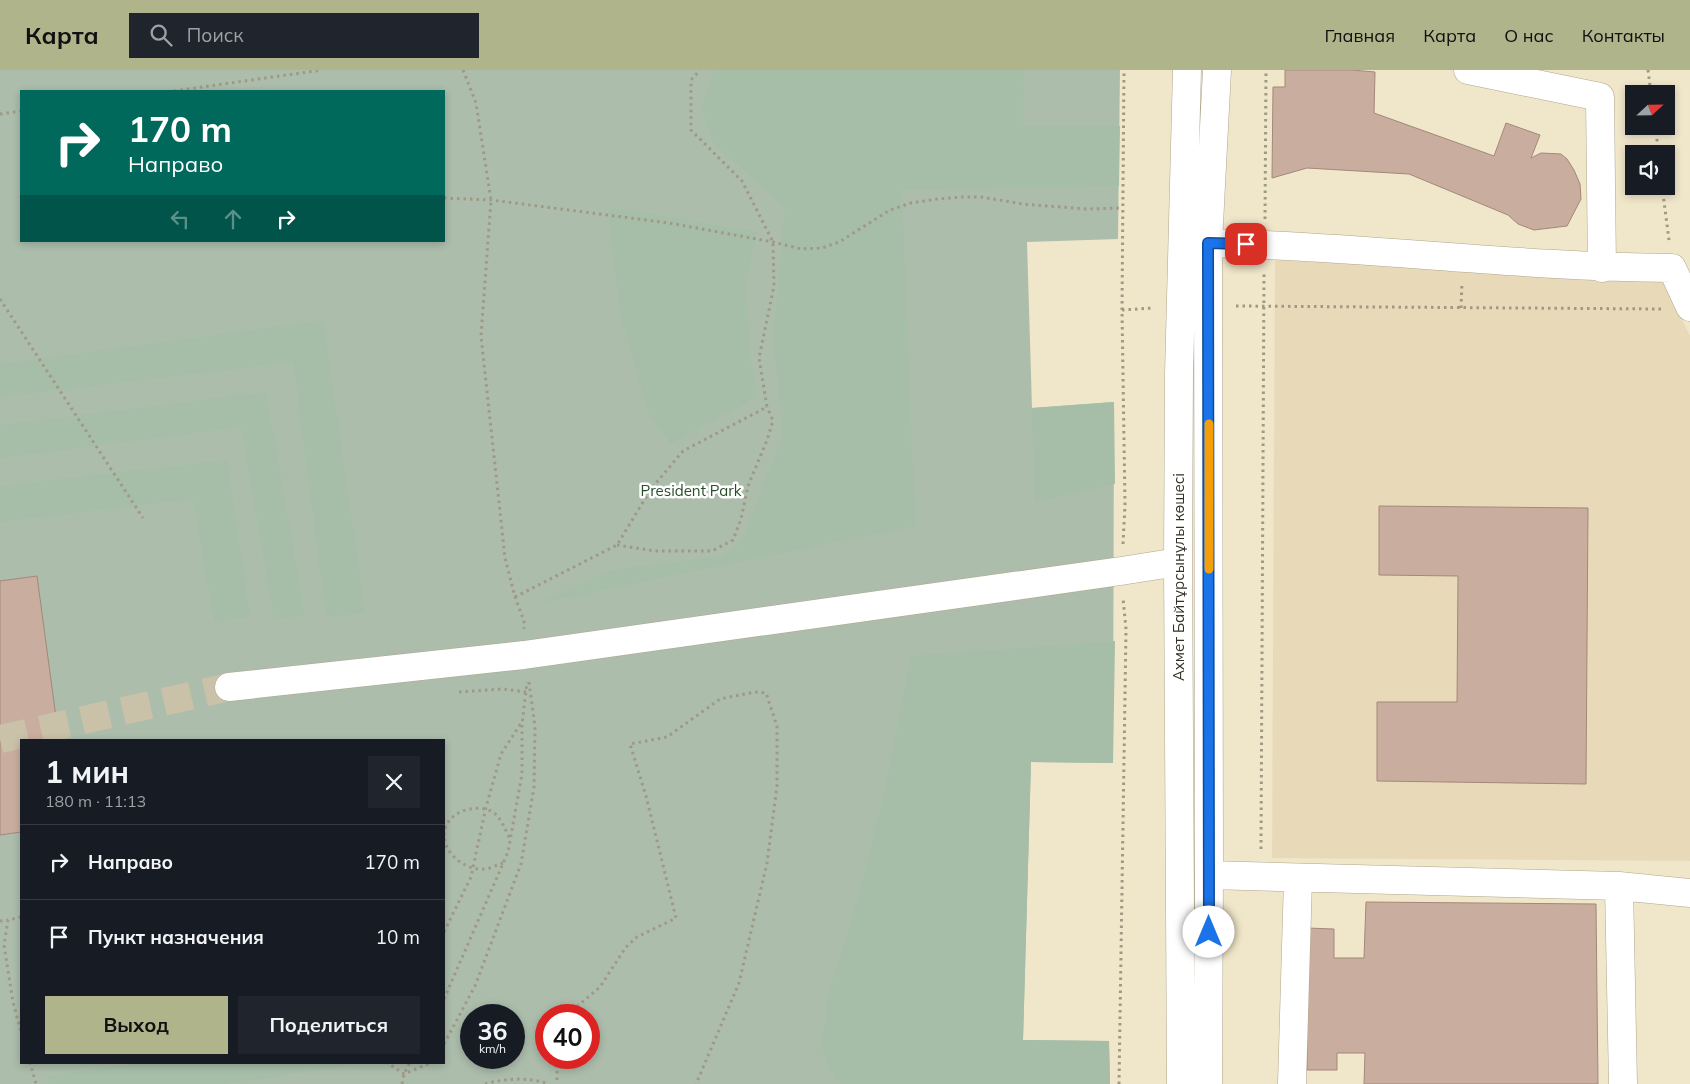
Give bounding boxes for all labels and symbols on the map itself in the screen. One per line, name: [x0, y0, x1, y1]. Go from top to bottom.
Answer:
north arrow: [1625, 85, 1675, 135]
pin: [1225, 223, 1267, 265]
street label: Ахмет Байтұрсынұлы көшесі: [1169, 473, 1188, 681]
park label: President Park: [641, 481, 742, 500]
position arrow: [1182, 905, 1234, 957]
speed limit sign: 40: [535, 1004, 600, 1069]

